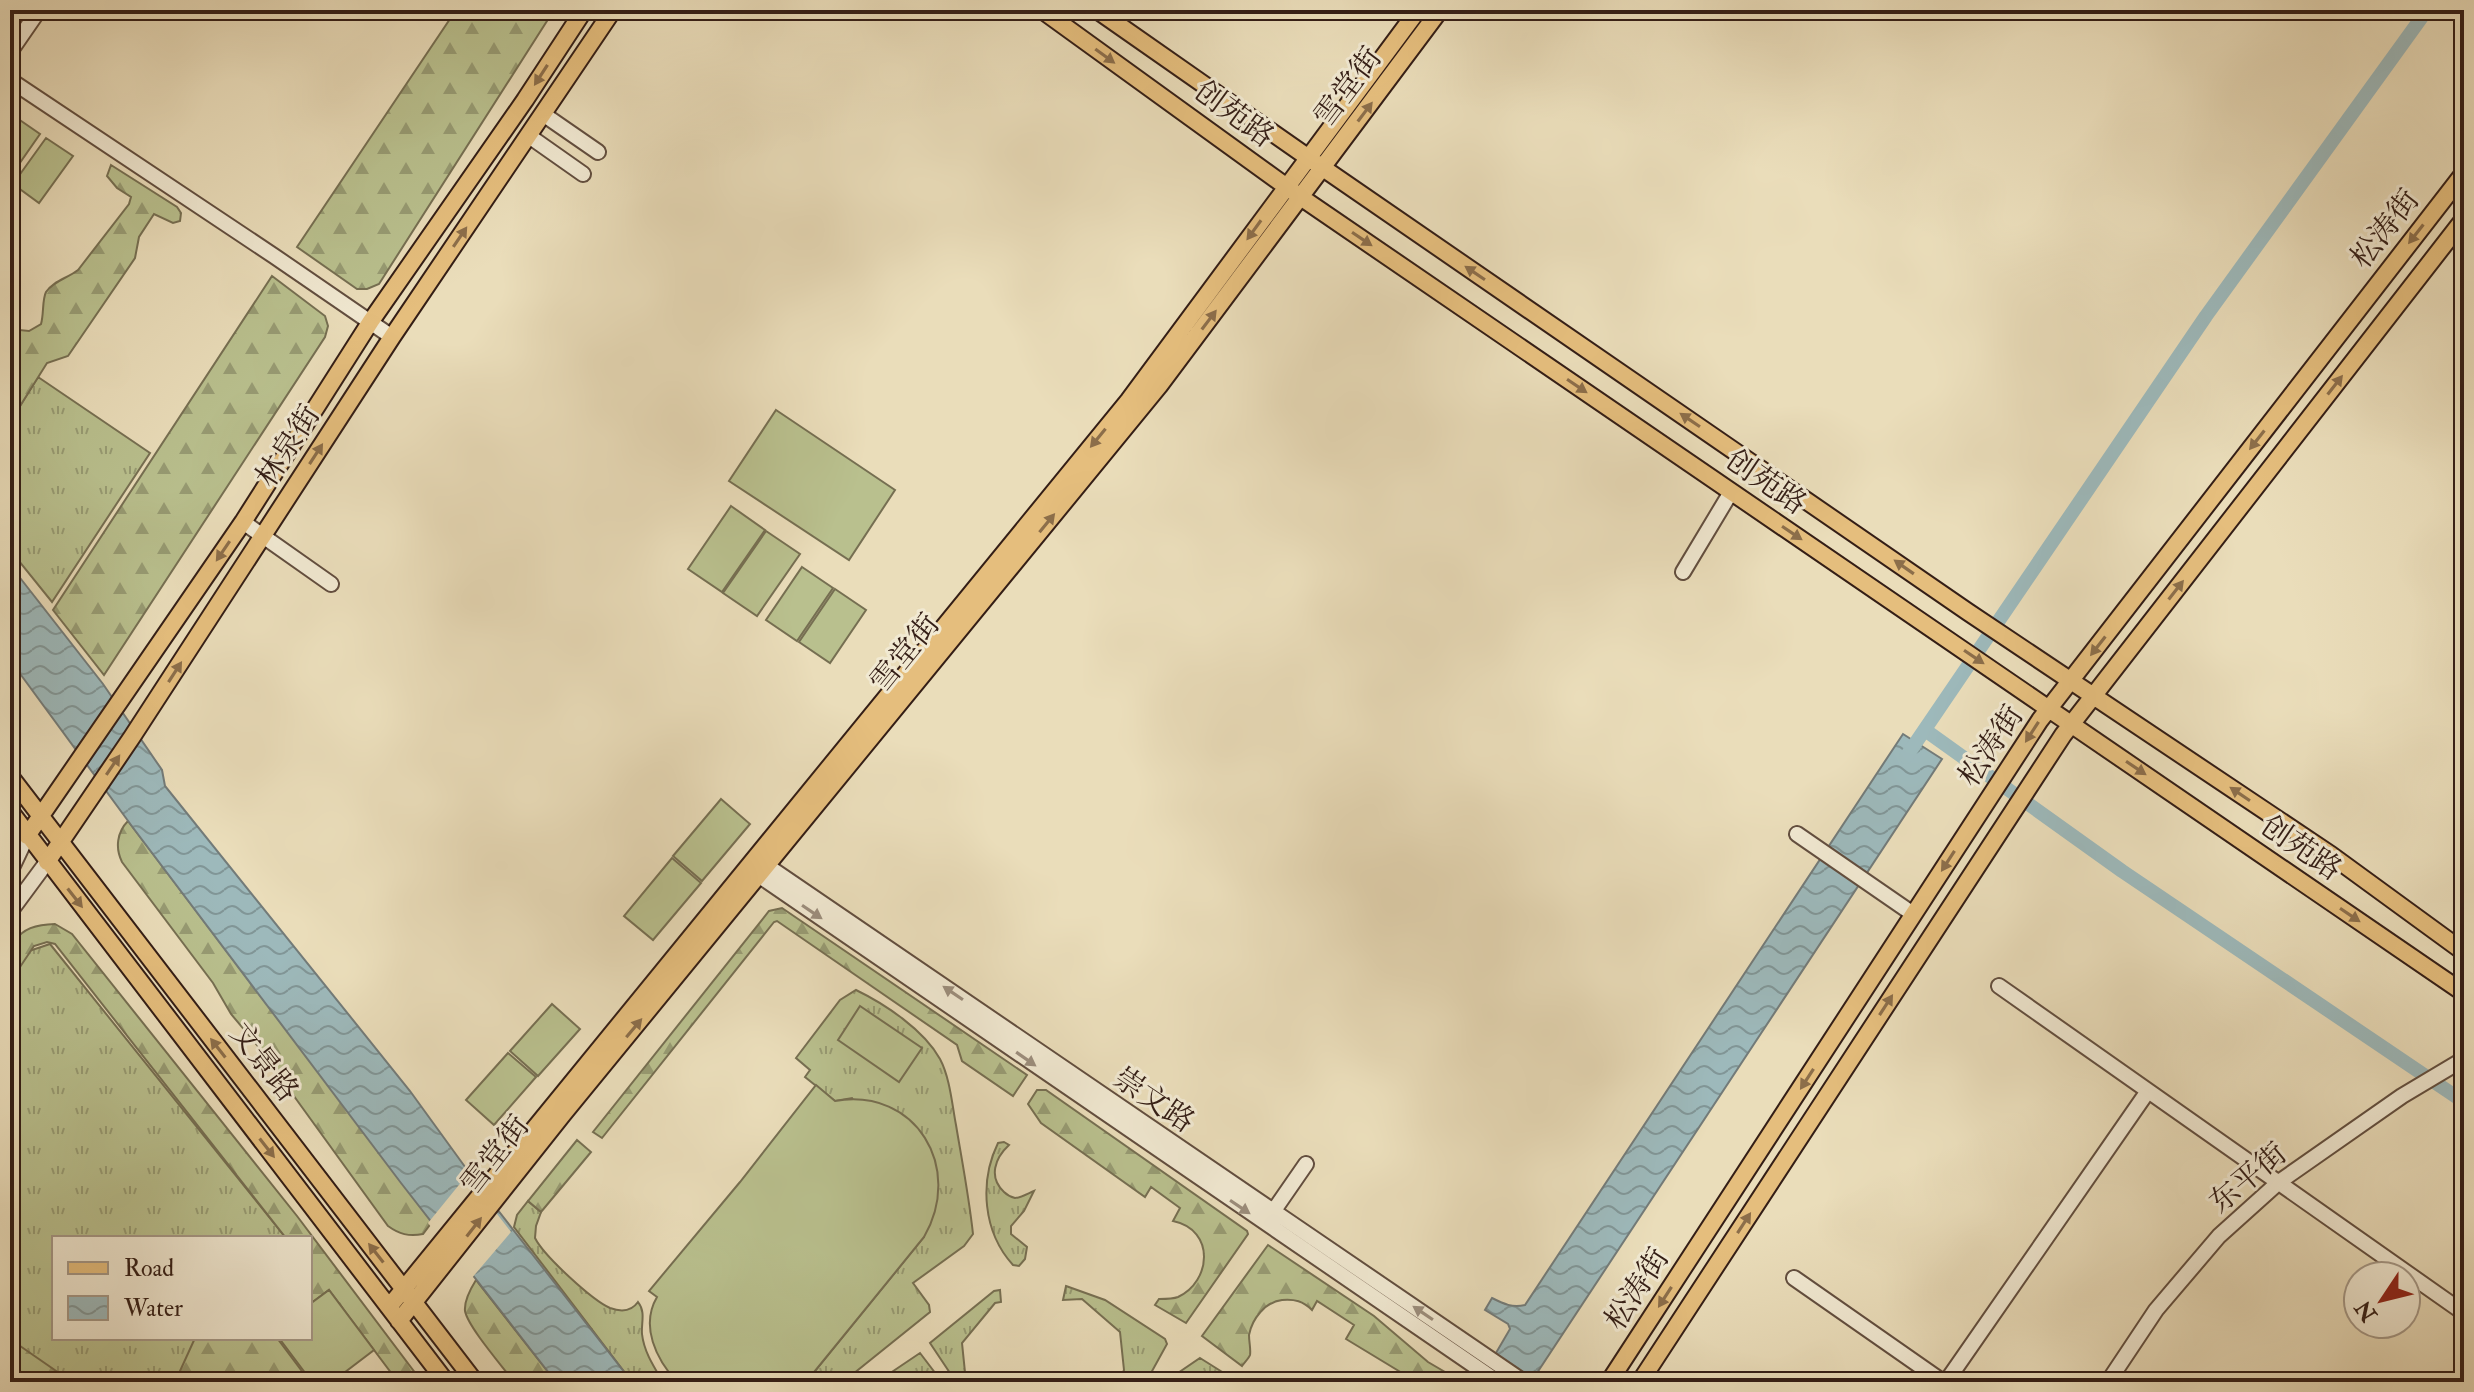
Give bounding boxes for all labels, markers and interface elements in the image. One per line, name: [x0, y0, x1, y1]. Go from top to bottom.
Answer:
street label: 雪堂街: [1306, 40, 1390, 134]
one-way arrow: [1095, 48, 1116, 63]
one-way arrow: [535, 64, 549, 86]
street label: 创苑路: [1187, 73, 1281, 155]
one-way arrow: [1356, 102, 1372, 122]
street label: 松涛街: [2343, 182, 2427, 276]
one-way arrow: [1247, 219, 1262, 240]
one-way arrow: [2409, 224, 2425, 245]
one-way arrow: [452, 227, 467, 248]
one-way arrow: [1352, 231, 1373, 246]
one-way arrow: [1465, 266, 1486, 281]
one-way arrow: [1200, 310, 1216, 330]
one-way arrow: [2327, 375, 2343, 395]
one-way arrow: [1566, 378, 1587, 393]
street label: 林泉街: [248, 398, 328, 494]
one-way arrow: [1679, 413, 1700, 428]
one-way arrow: [1091, 428, 1107, 448]
one-way arrow: [2250, 430, 2266, 450]
street label: 创苑路: [1718, 441, 1814, 523]
one-way arrow: [309, 443, 323, 465]
one-way arrow: [1038, 513, 1055, 533]
one-way arrow: [1781, 525, 1802, 540]
one-way arrow: [216, 541, 231, 562]
one-way arrow: [1894, 560, 1915, 575]
one-way arrow: [2167, 580, 2183, 600]
street label: 雪堂街: [862, 606, 948, 700]
one-way arrow: [2091, 636, 2107, 656]
one-way arrow: [1964, 649, 1985, 664]
one-way arrow: [167, 661, 181, 683]
street label: 松涛街: [1950, 698, 2032, 794]
one-way arrow: [2025, 722, 2040, 743]
one-way arrow: [105, 754, 120, 775]
one-way arrow: [2125, 760, 2146, 775]
one-way arrow: [2229, 787, 2251, 802]
street label: 创苑路: [2253, 807, 2349, 889]
one-way arrow: [1941, 850, 1956, 871]
one-way arrow: [66, 888, 82, 908]
one-way arrow: [801, 904, 822, 919]
one-way arrow: [2339, 907, 2361, 922]
one-way arrow: [943, 986, 964, 1001]
one-way arrow: [1879, 994, 1893, 1016]
street label: 文景路: [222, 1015, 306, 1109]
one-way arrow: [625, 1019, 642, 1039]
one-way arrow: [210, 1038, 226, 1058]
one-way arrow: [1015, 1052, 1037, 1066]
street label: 崇文路: [1106, 1059, 1202, 1141]
one-way arrow: [1799, 1068, 1814, 1089]
street label: 雪堂街: [453, 1108, 537, 1202]
street label: 东平街: [2202, 1135, 2294, 1221]
one-way arrow: [259, 1138, 275, 1158]
one-way arrow: [1230, 1199, 1251, 1214]
one-way arrow: [1737, 1212, 1751, 1234]
one-way arrow: [465, 1217, 481, 1237]
legend: [52, 1236, 312, 1340]
street label: 松涛街: [1597, 1241, 1677, 1337]
one-way arrow: [369, 1243, 385, 1264]
text: Road: [124, 1253, 174, 1284]
north arrow: [2342, 1260, 2422, 1340]
one-way arrow: [1658, 1286, 1673, 1307]
text: Water: [123, 1293, 183, 1324]
text: N: [2349, 1295, 2384, 1328]
one-way arrow: [1412, 1306, 1433, 1321]

